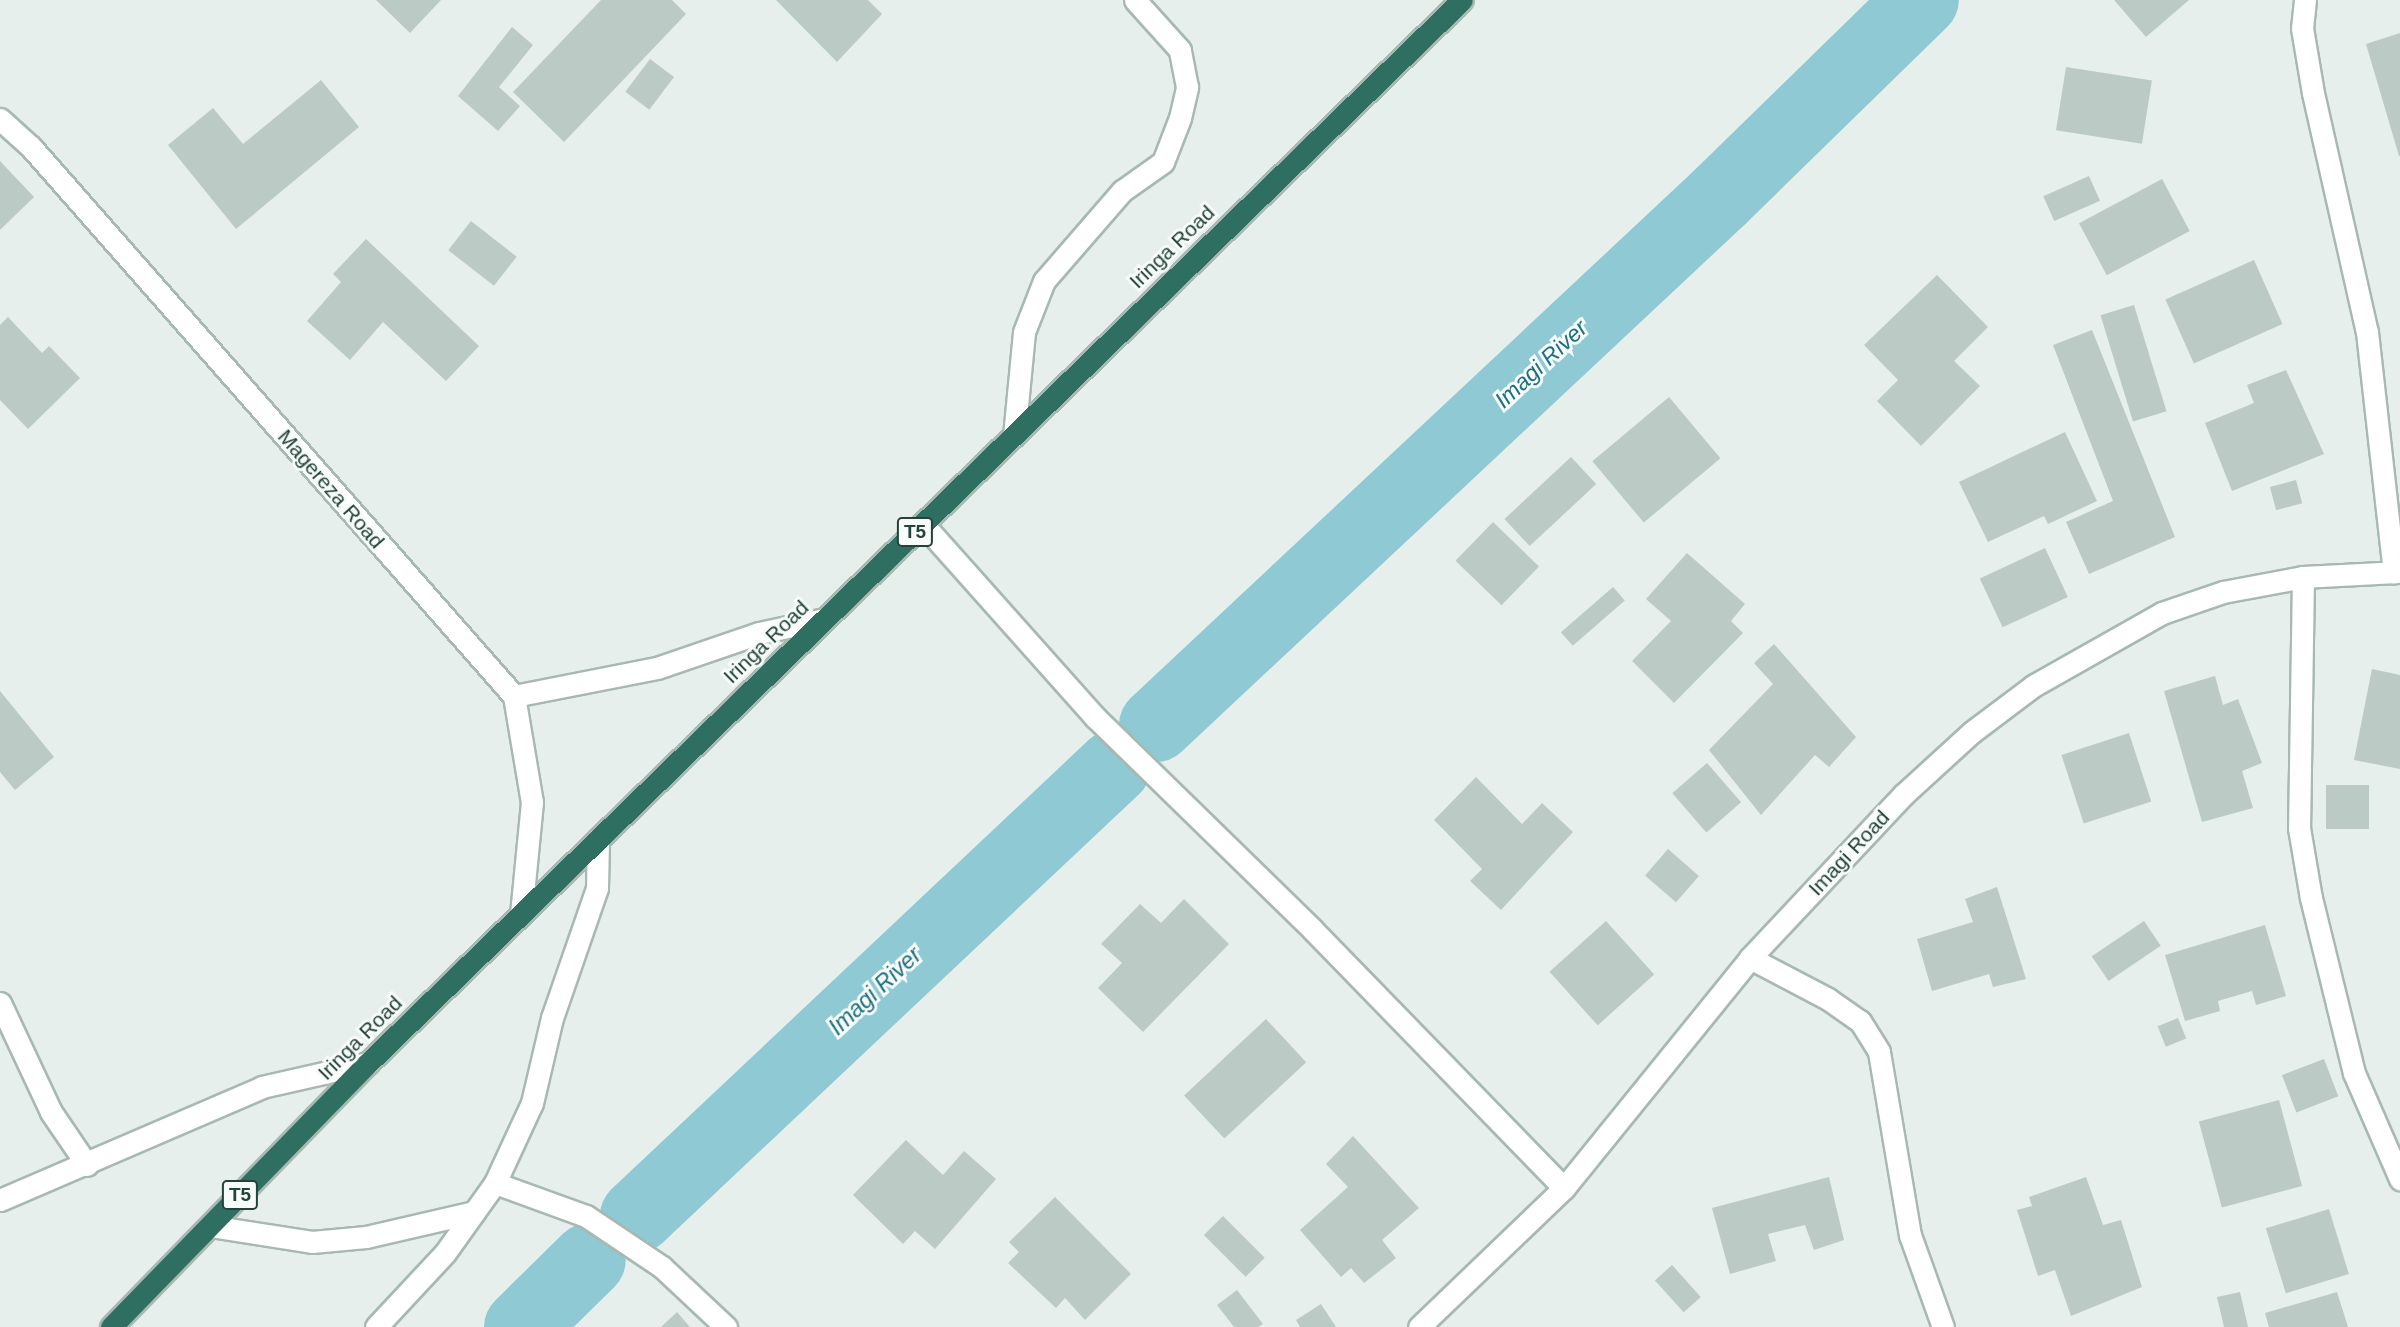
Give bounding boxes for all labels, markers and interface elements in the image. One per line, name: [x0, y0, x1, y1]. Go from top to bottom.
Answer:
street label: Iringa Road: [1124, 200, 1220, 294]
water label: Imagi River: [1489, 314, 1593, 414]
street label: Magereza Road: [272, 424, 390, 554]
road number: T5: [896, 516, 934, 548]
street label: Iringa Road: [718, 595, 814, 689]
street label: Imagi Road: [1803, 805, 1895, 901]
water label: Imagi River: [823, 941, 927, 1041]
street label: Iringa Road: [313, 991, 407, 1085]
road number: T5: [221, 1180, 259, 1210]

